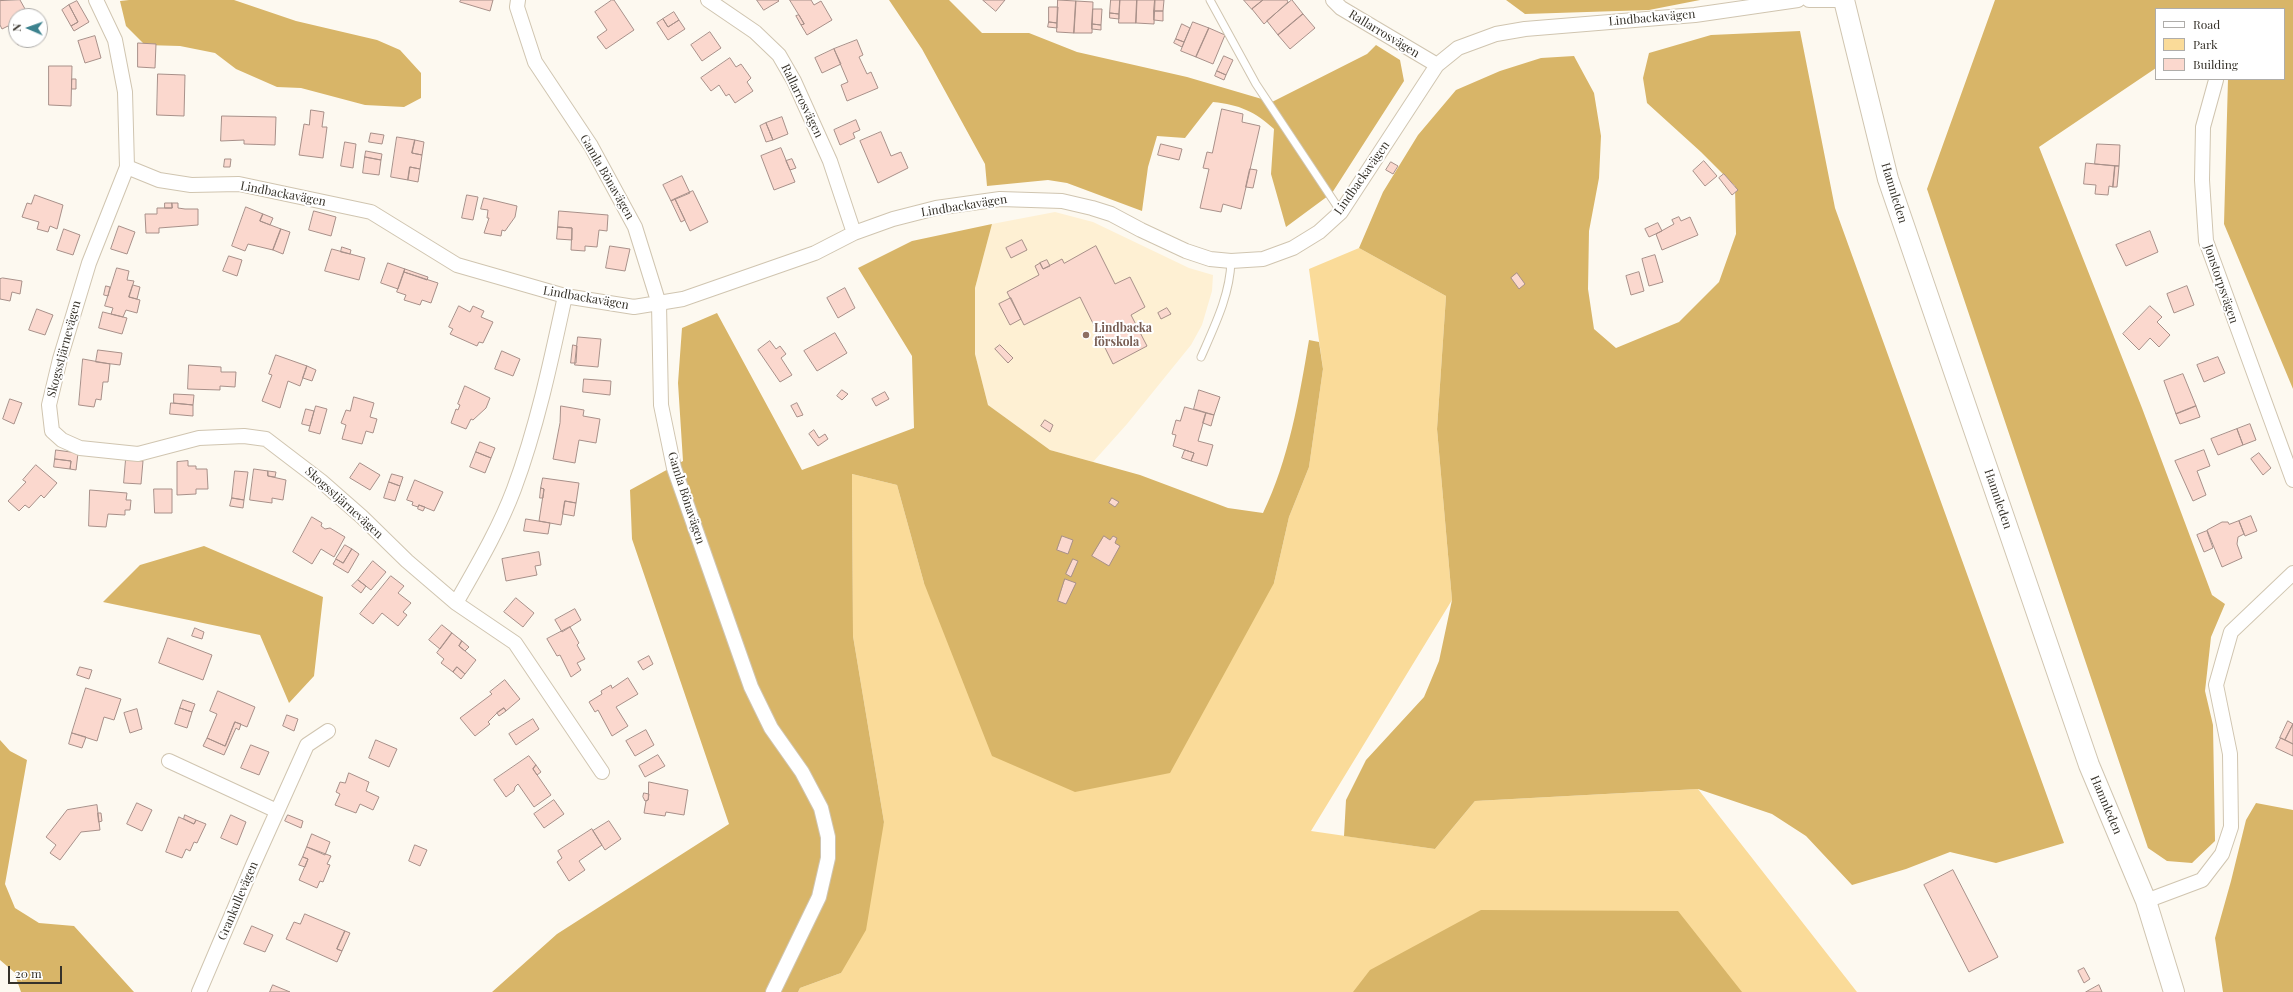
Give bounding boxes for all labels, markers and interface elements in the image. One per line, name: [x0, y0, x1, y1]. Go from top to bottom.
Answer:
street label: Rallarrosvägen: [1346, 7, 1422, 61]
street label: Lindbackavägen: [1608, 7, 1696, 29]
north arrow: [8, 8, 48, 48]
legend: [2155, 8, 2285, 80]
text: Road: [2193, 16, 2220, 32]
text: N: [9, 23, 24, 32]
text: Park: [2193, 36, 2218, 52]
text: Building: [2193, 56, 2238, 72]
street label: Rallarrosvägen: [778, 62, 826, 140]
street label: Gamla Bönavägen: [577, 132, 637, 222]
street label: Lindbackavägen: [1331, 138, 1393, 218]
street label: Hamnleden: [1878, 161, 1910, 225]
street label: Lindbackavägen: [239, 179, 327, 209]
street label: Lindbackavägen: [920, 192, 1008, 220]
street label: Jonstorpsvägen: [2201, 243, 2241, 325]
street label: Lindbackavägen: [542, 283, 630, 313]
street label: Skogsstjärnevägen: [44, 299, 84, 399]
place label: Lindbacka förskola: [1094, 321, 1152, 349]
marker: Lindbacka förskola: [1081, 330, 1091, 340]
street label: Gamla Bönavägen: [664, 450, 708, 546]
street label: Skogsstjärnevägen: [302, 464, 386, 542]
street label: Hamnleden: [1981, 467, 2015, 531]
street label: Hamnleden: [2087, 773, 2125, 837]
street label: Grankullevägen: [215, 859, 261, 943]
scale bar: [10, 958, 64, 984]
text: 20 m: [15, 965, 42, 981]

